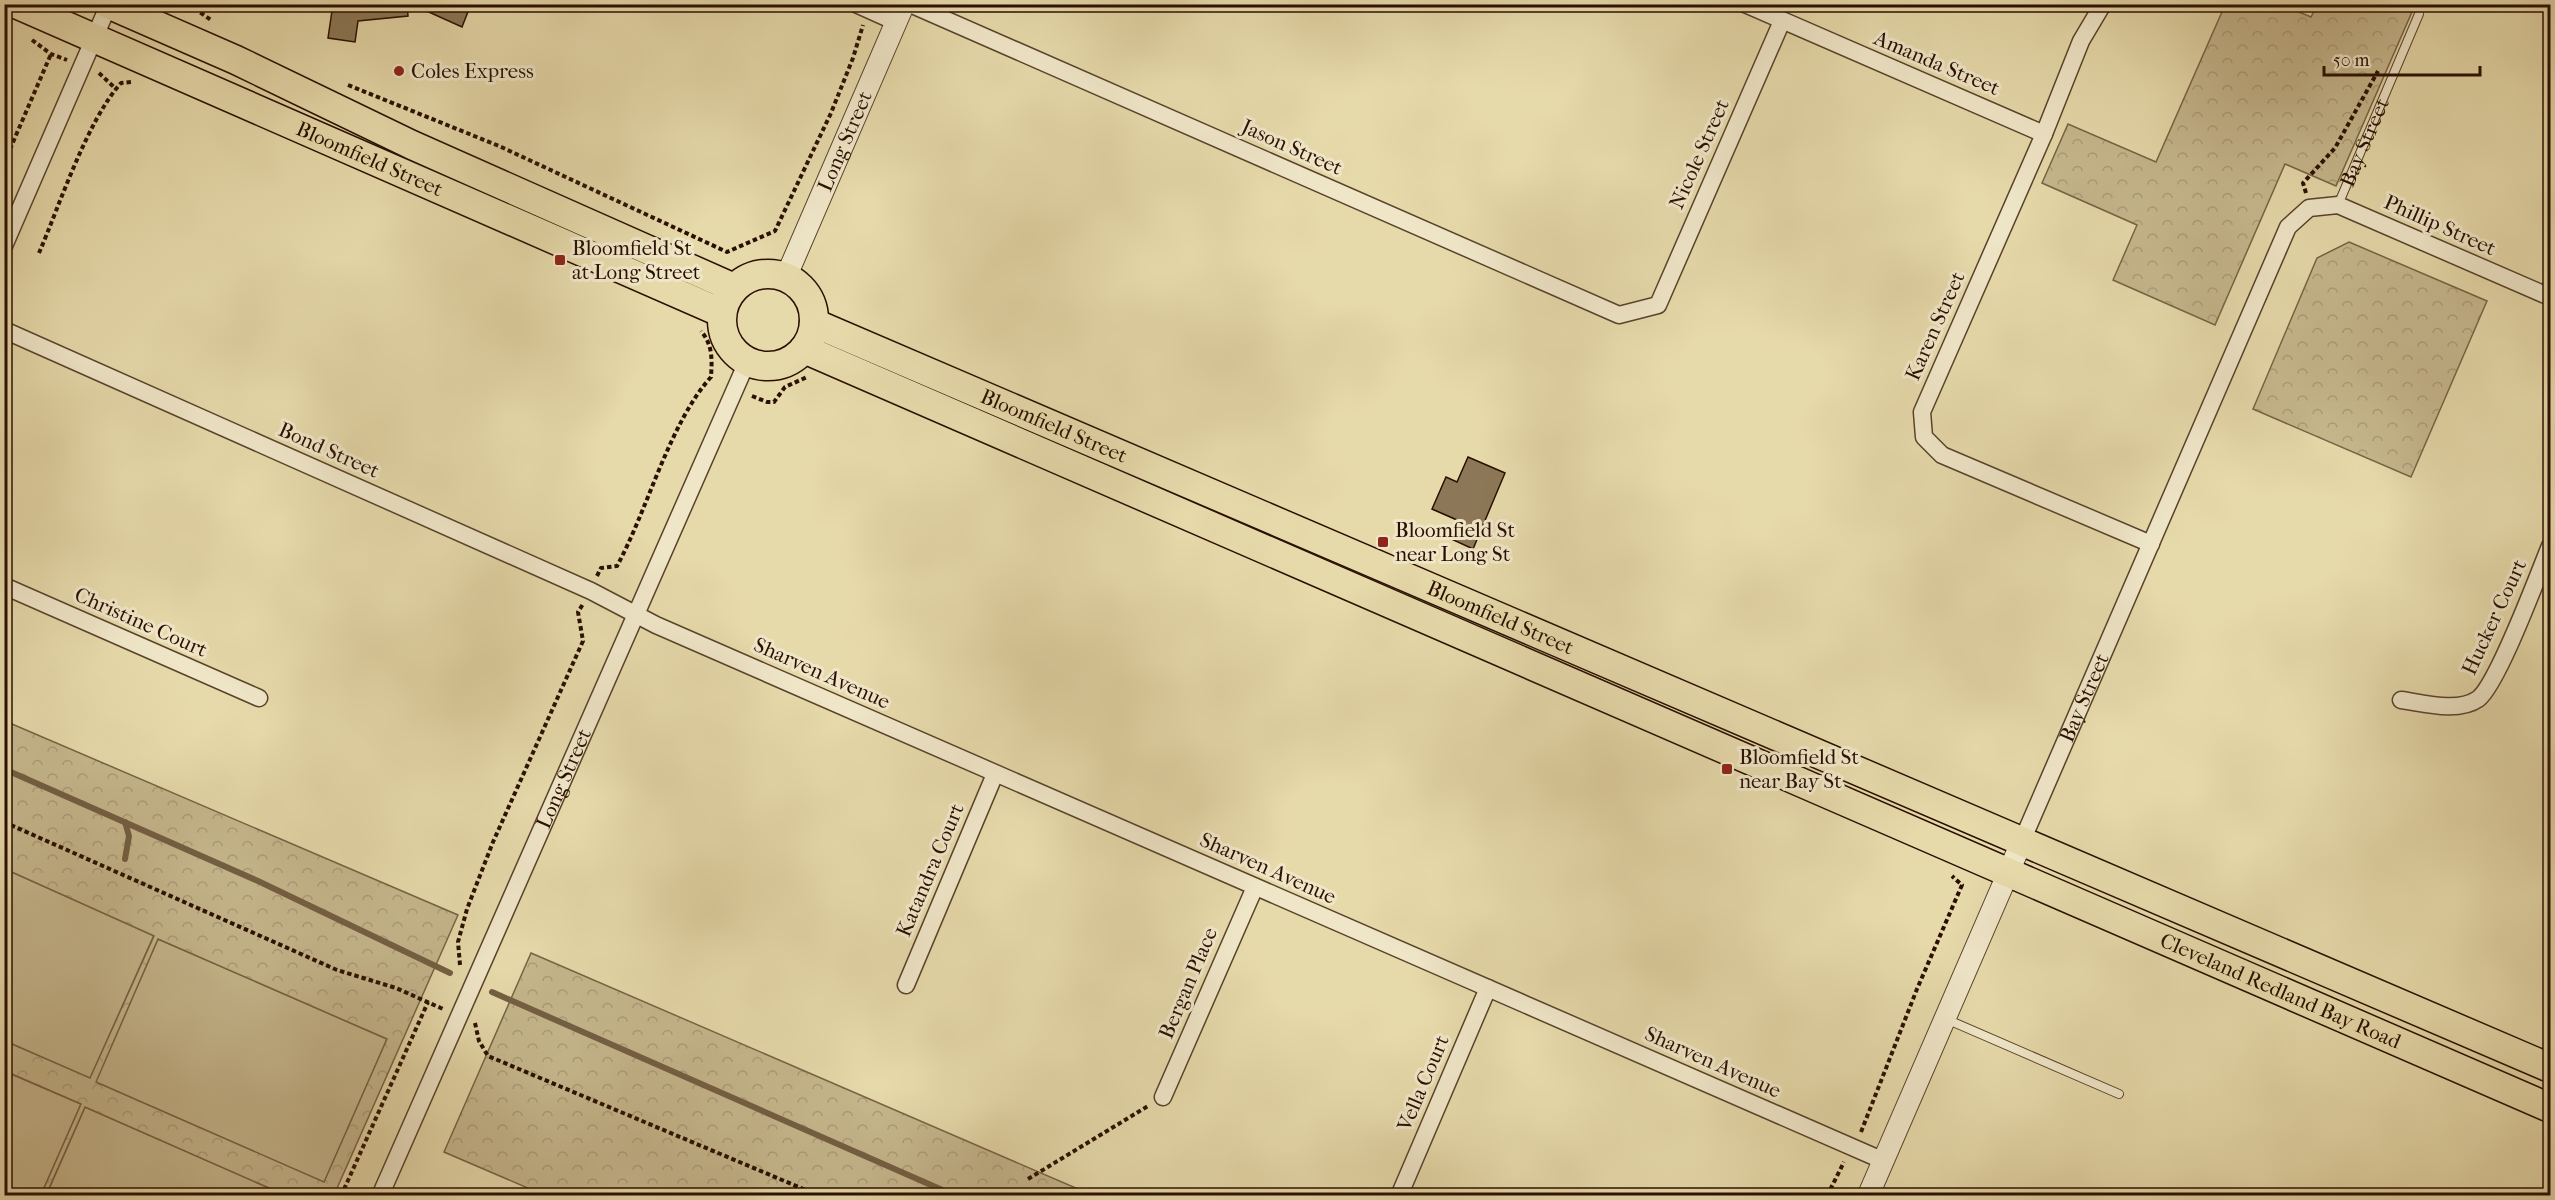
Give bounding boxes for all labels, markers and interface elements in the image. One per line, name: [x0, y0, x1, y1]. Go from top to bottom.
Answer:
street label: Amanda Street: [1870, 25, 2004, 100]
scale bar: [2324, 39, 2480, 77]
text: 50 m: [2333, 50, 2370, 71]
place label: Coles Express: [411, 59, 534, 83]
marker: Coles Express: [392, 64, 406, 78]
street label: Long Street: [813, 87, 877, 195]
street label: Bay Street: [2335, 94, 2394, 190]
street label: Nicole Street: [1664, 95, 1734, 213]
street label: Jason Street: [1236, 113, 1346, 180]
street label: Bloomfield Street: [293, 116, 447, 201]
street label: Phillip Street: [2380, 190, 2500, 261]
place label: Bloomfield St at Long Street: [572, 236, 701, 284]
marker: Bloomfield St at Long Street: [553, 253, 567, 267]
street label: Karen Street: [1900, 267, 1970, 384]
street label: Bloomfield Street: [977, 384, 1131, 468]
street label: Bond Street: [275, 417, 384, 483]
place label: Bloomfield St near Long St: [1395, 518, 1515, 566]
marker: Bloomfield St near Long St: [1376, 535, 1390, 549]
street label: Hucker Court: [2457, 555, 2531, 679]
street label: Bloomfield Street: [1424, 576, 1578, 660]
street label: Christine Court: [71, 582, 211, 662]
street label: Sharven Avenue: [750, 632, 894, 714]
street label: Bay Street: [2054, 649, 2114, 746]
street label: Long Street: [531, 725, 596, 832]
place label: Bloomfield St near Bay St: [1739, 745, 1859, 793]
marker: Bloomfield St near Bay St: [1720, 762, 1734, 776]
street label: Katandra Court: [891, 799, 969, 940]
street label: Sharven Avenue: [1196, 827, 1340, 909]
street label: Bergan Place: [1154, 924, 1222, 1042]
street label: Cleveland Redland Bay Road: [2157, 928, 2405, 1054]
street label: Sharven Avenue: [1641, 1021, 1785, 1103]
street label: Vella Court: [1392, 1031, 1454, 1135]

